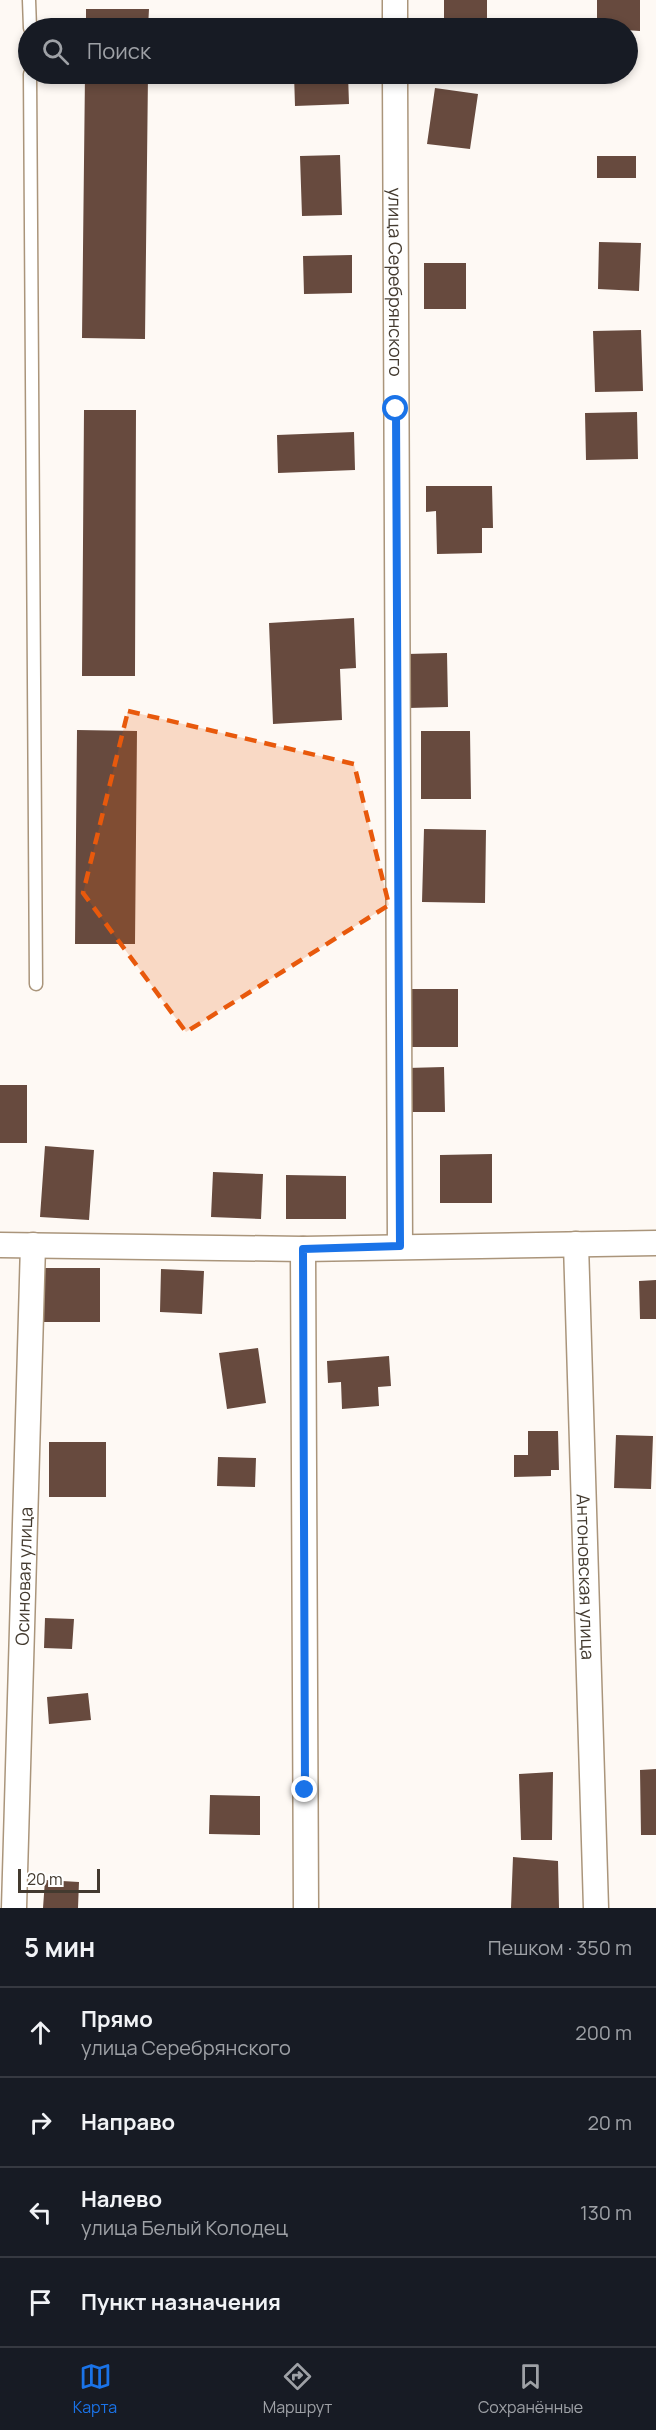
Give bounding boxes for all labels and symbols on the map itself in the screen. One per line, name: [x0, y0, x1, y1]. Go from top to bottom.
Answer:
street label: улица Серебрянского: [383, 187, 408, 377]
route start: [382, 395, 408, 421]
street label: Антоновская улица: [572, 1494, 601, 1660]
street label: Осиновая улица: [10, 1507, 37, 1646]
route end: [291, 1776, 317, 1802]
scale bar: [18, 1866, 100, 1894]

